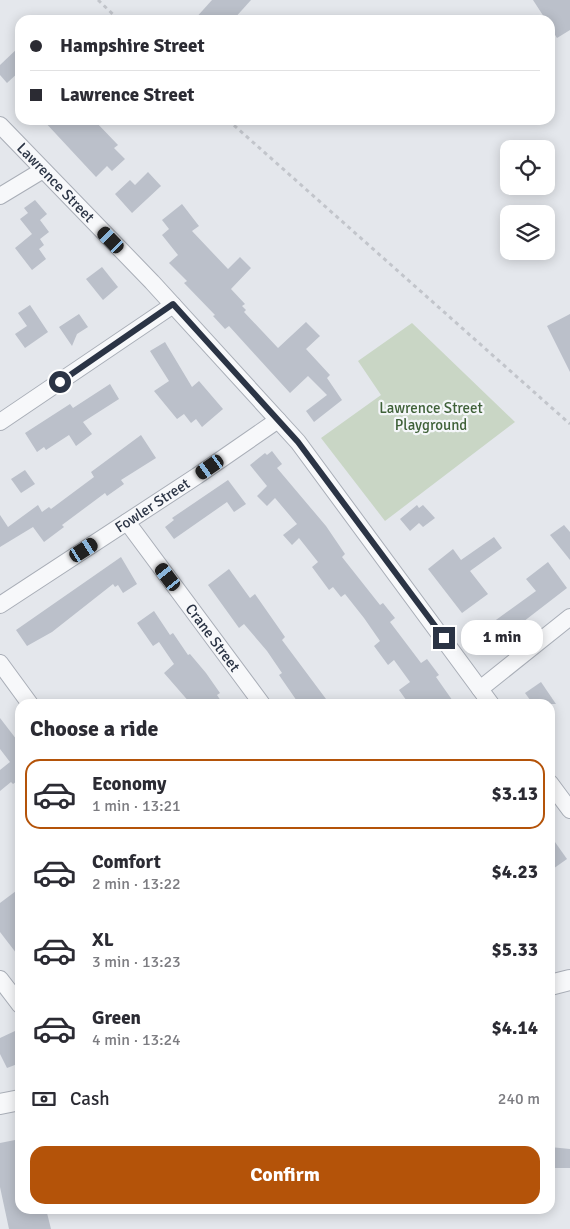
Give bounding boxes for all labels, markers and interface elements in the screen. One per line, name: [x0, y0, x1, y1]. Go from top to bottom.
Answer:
text: Hampshire Street: [60, 34, 205, 58]
text: Lawrence Street: [60, 83, 194, 107]
street label: Lawrence Street: [13, 139, 98, 226]
map controls: [500, 140, 555, 260]
button: locate: [500, 140, 555, 195]
button: layers: [500, 205, 555, 260]
car: [95, 224, 126, 256]
route start: [49, 371, 71, 393]
park label: Lawrence Street Playground: [379, 399, 483, 434]
car: [193, 452, 226, 482]
street label: Fowler Street: [112, 474, 193, 536]
car: [67, 536, 100, 564]
car: [152, 561, 183, 593]
street label: Crane Street: [182, 600, 244, 675]
callout: 1 min: [462, 620, 544, 656]
route end: [433, 627, 455, 649]
text: 1 min: [483, 627, 521, 647]
text: Choose a ride: [30, 715, 158, 742]
icon: car: [32, 772, 77, 817]
text: Economy: [92, 772, 166, 796]
text: $3.13: [492, 782, 538, 806]
text: 1 min · 13:21: [92, 796, 181, 816]
icon: car: [32, 850, 77, 895]
text: Comfort: [92, 850, 161, 874]
text: $4.23: [492, 860, 538, 884]
text: 2 min · 13:22: [92, 874, 181, 894]
icon: car: [32, 928, 77, 973]
text: XL: [92, 928, 114, 952]
text: $5.33: [492, 938, 538, 962]
text: 3 min · 13:23: [92, 952, 181, 972]
icon: car: [32, 1006, 77, 1051]
text: Green: [92, 1006, 141, 1030]
text: $4.14: [492, 1016, 538, 1040]
text: 4 min · 13:24: [92, 1030, 181, 1050]
icon: cash: [30, 1085, 58, 1113]
text: Cash: [70, 1087, 110, 1111]
text: 240 m: [498, 1089, 540, 1109]
button: Confirm: [30, 1146, 540, 1204]

